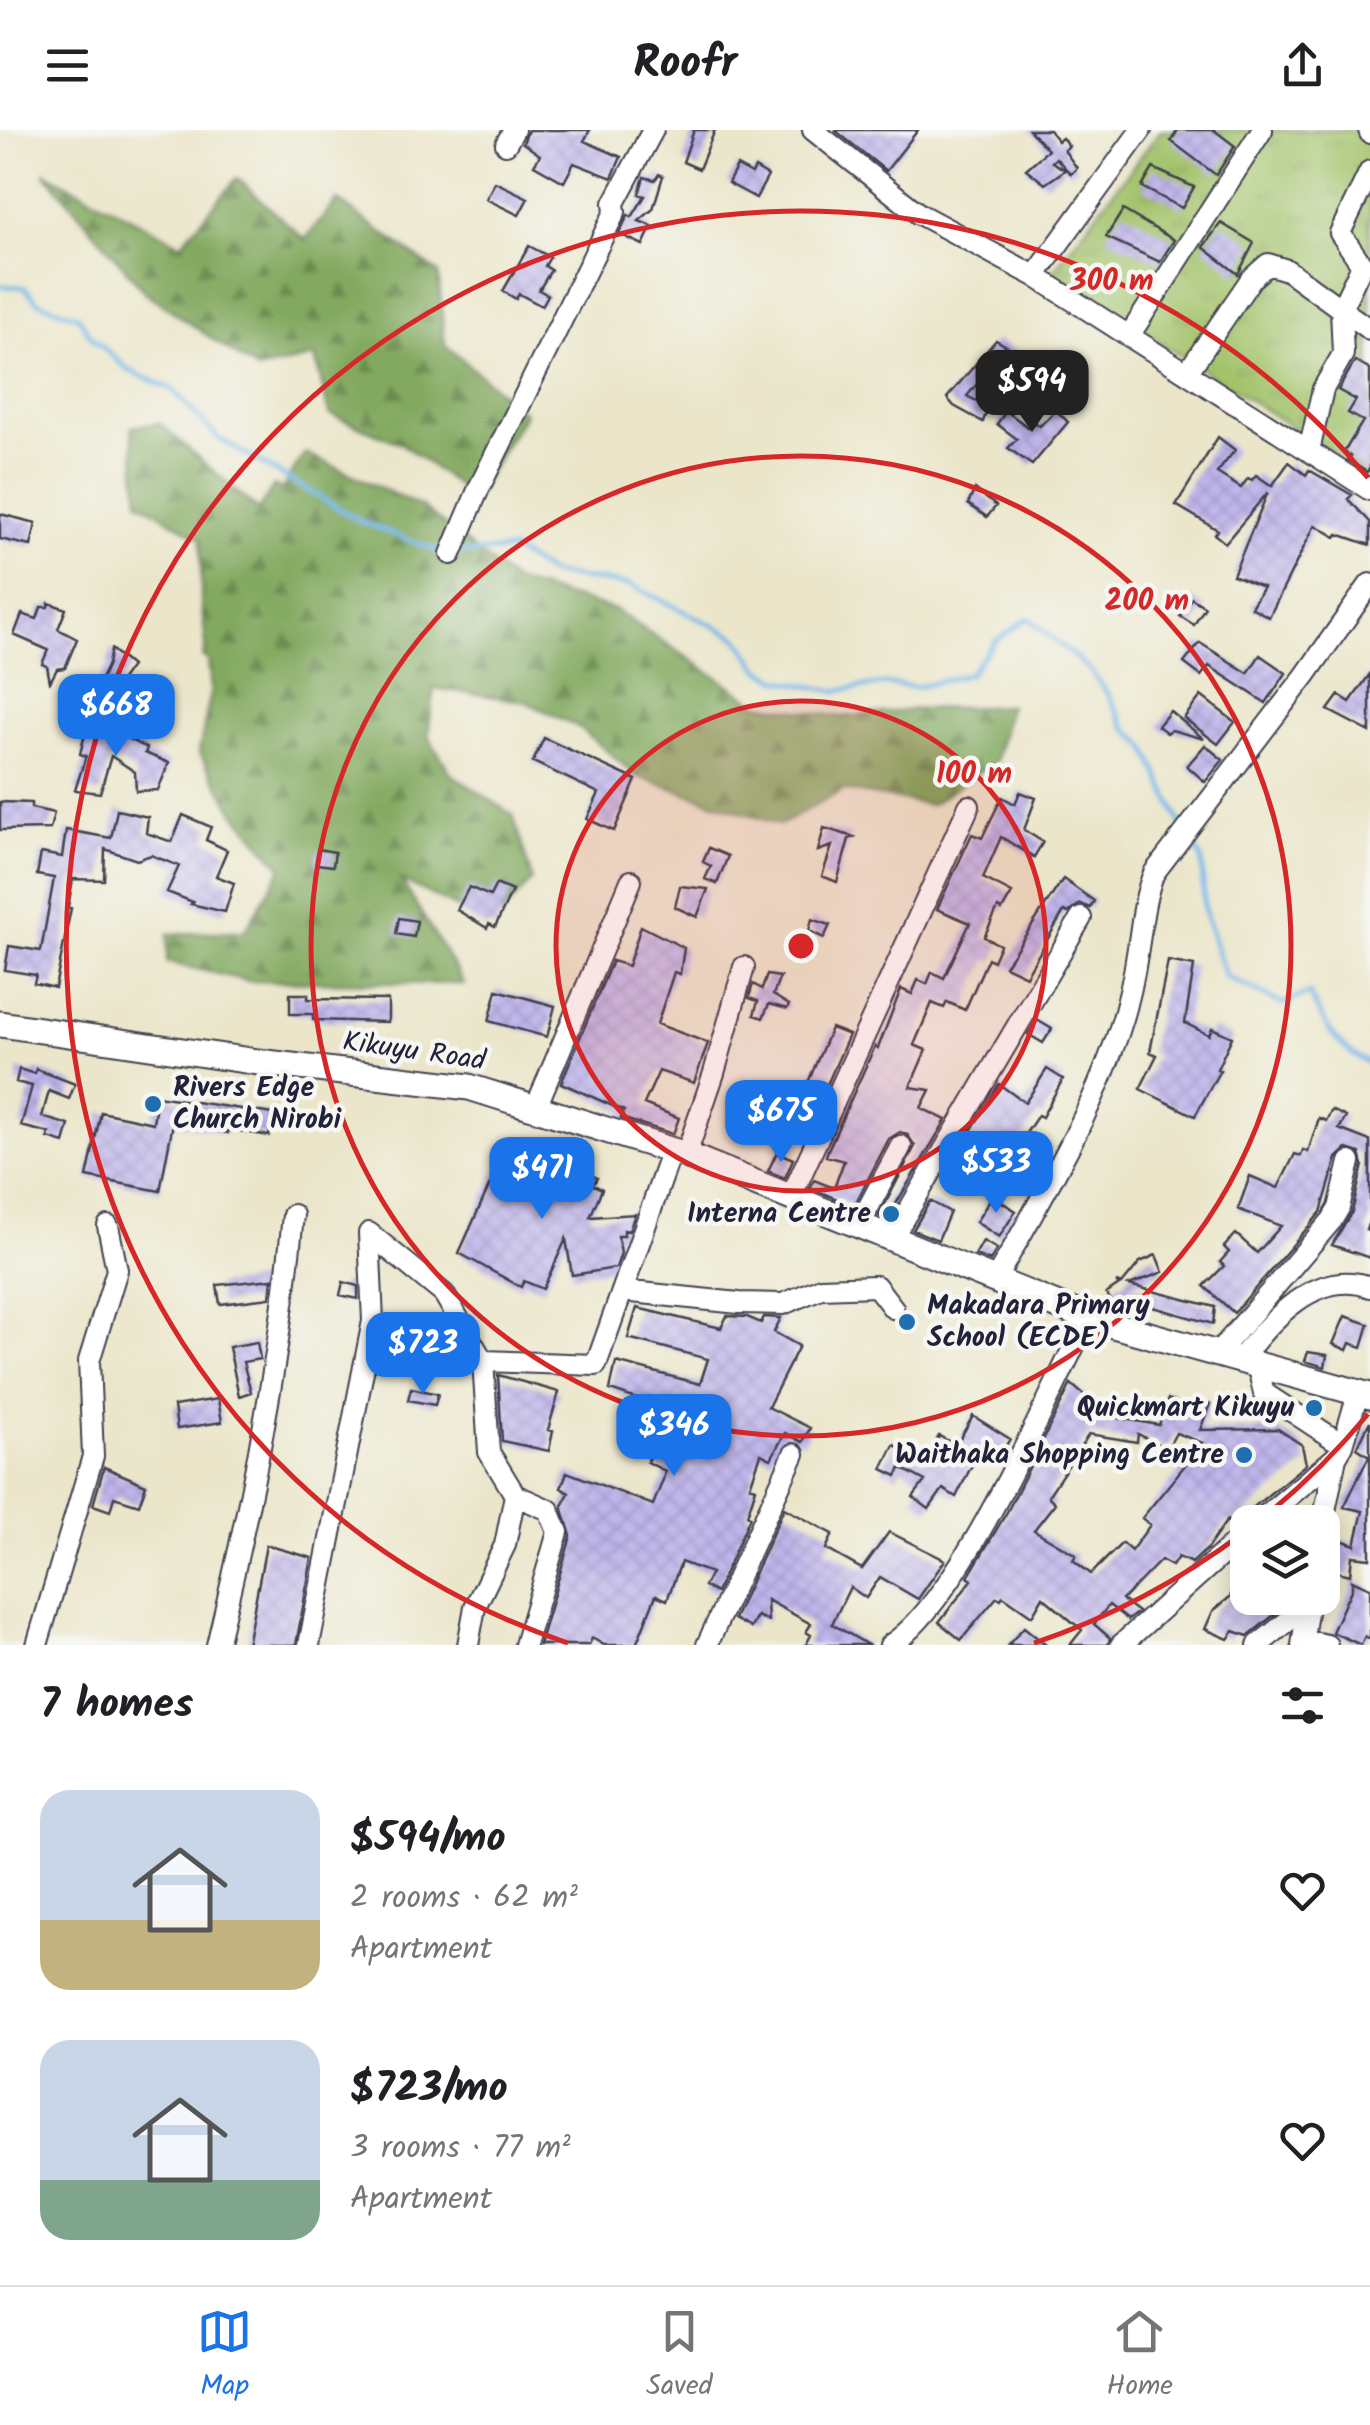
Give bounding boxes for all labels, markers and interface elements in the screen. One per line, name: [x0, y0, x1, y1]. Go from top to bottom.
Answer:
text: Roofr: [633, 29, 737, 101]
icon: menu: [40, 38, 95, 93]
icon: share: [1275, 38, 1330, 93]
text: 300 m: [1069, 258, 1154, 306]
pin: $594: [973, 350, 1091, 435]
text: $594: [998, 357, 1066, 408]
text: 200 m: [1105, 578, 1189, 626]
pin: $668: [57, 674, 175, 759]
text: $668: [80, 681, 152, 732]
text: 100 m: [936, 751, 1012, 799]
centre of rings: [783, 928, 819, 964]
street label: Kikuyu Road: [340, 1020, 489, 1084]
place label: Rivers Edge Church Nirobi: [173, 1066, 342, 1143]
pin: $675: [722, 1080, 840, 1165]
text: $675: [747, 1087, 815, 1138]
marker: Rivers Edge Church Nirobi: [142, 1093, 164, 1115]
pin: $533: [937, 1131, 1055, 1216]
pin: $471: [483, 1137, 601, 1222]
text: $533: [961, 1138, 1031, 1189]
text: $471: [511, 1144, 573, 1195]
place label: Interna Centre: [687, 1192, 871, 1237]
marker: Interna Centre: [880, 1203, 902, 1225]
place label: Makadara Primary School (ECDE): [927, 1284, 1150, 1361]
marker: Makadara Primary School (ECDE): [896, 1311, 918, 1333]
pin: $723: [364, 1312, 482, 1397]
text: $723: [388, 1319, 458, 1370]
place label: Quickmart Kikuyu: [1077, 1386, 1294, 1431]
pin: $346: [615, 1394, 733, 1479]
marker: Quickmart Kikuyu: [1303, 1397, 1325, 1419]
text: $346: [638, 1401, 710, 1452]
place label: Waithaka Shopping Centre: [895, 1433, 1224, 1478]
marker: Waithaka Shopping Centre: [1233, 1444, 1255, 1466]
map controls: [1230, 1505, 1340, 1615]
button: layers: [1230, 1505, 1340, 1615]
text: 7 homes: [40, 1672, 193, 1739]
icon: filters: [1275, 1678, 1330, 1733]
text: $594/mo: [350, 1806, 506, 1873]
icon: home: [120, 1830, 240, 1950]
icon: heart: [1275, 1863, 1330, 1918]
text: 2 rooms · 62 m²: [350, 1873, 578, 1924]
text: Apartment: [350, 1924, 492, 1975]
text: $723/mo: [350, 2056, 508, 2123]
icon: home: [120, 2080, 240, 2200]
icon: heart: [1275, 2113, 1330, 2168]
text: 3 rooms · 77 m²: [350, 2123, 571, 2174]
text: Apartment: [350, 2174, 492, 2225]
tab: Map: [197, 2304, 252, 2409]
tab: Saved: [646, 2304, 713, 2409]
tab: Home: [1107, 2304, 1173, 2409]

